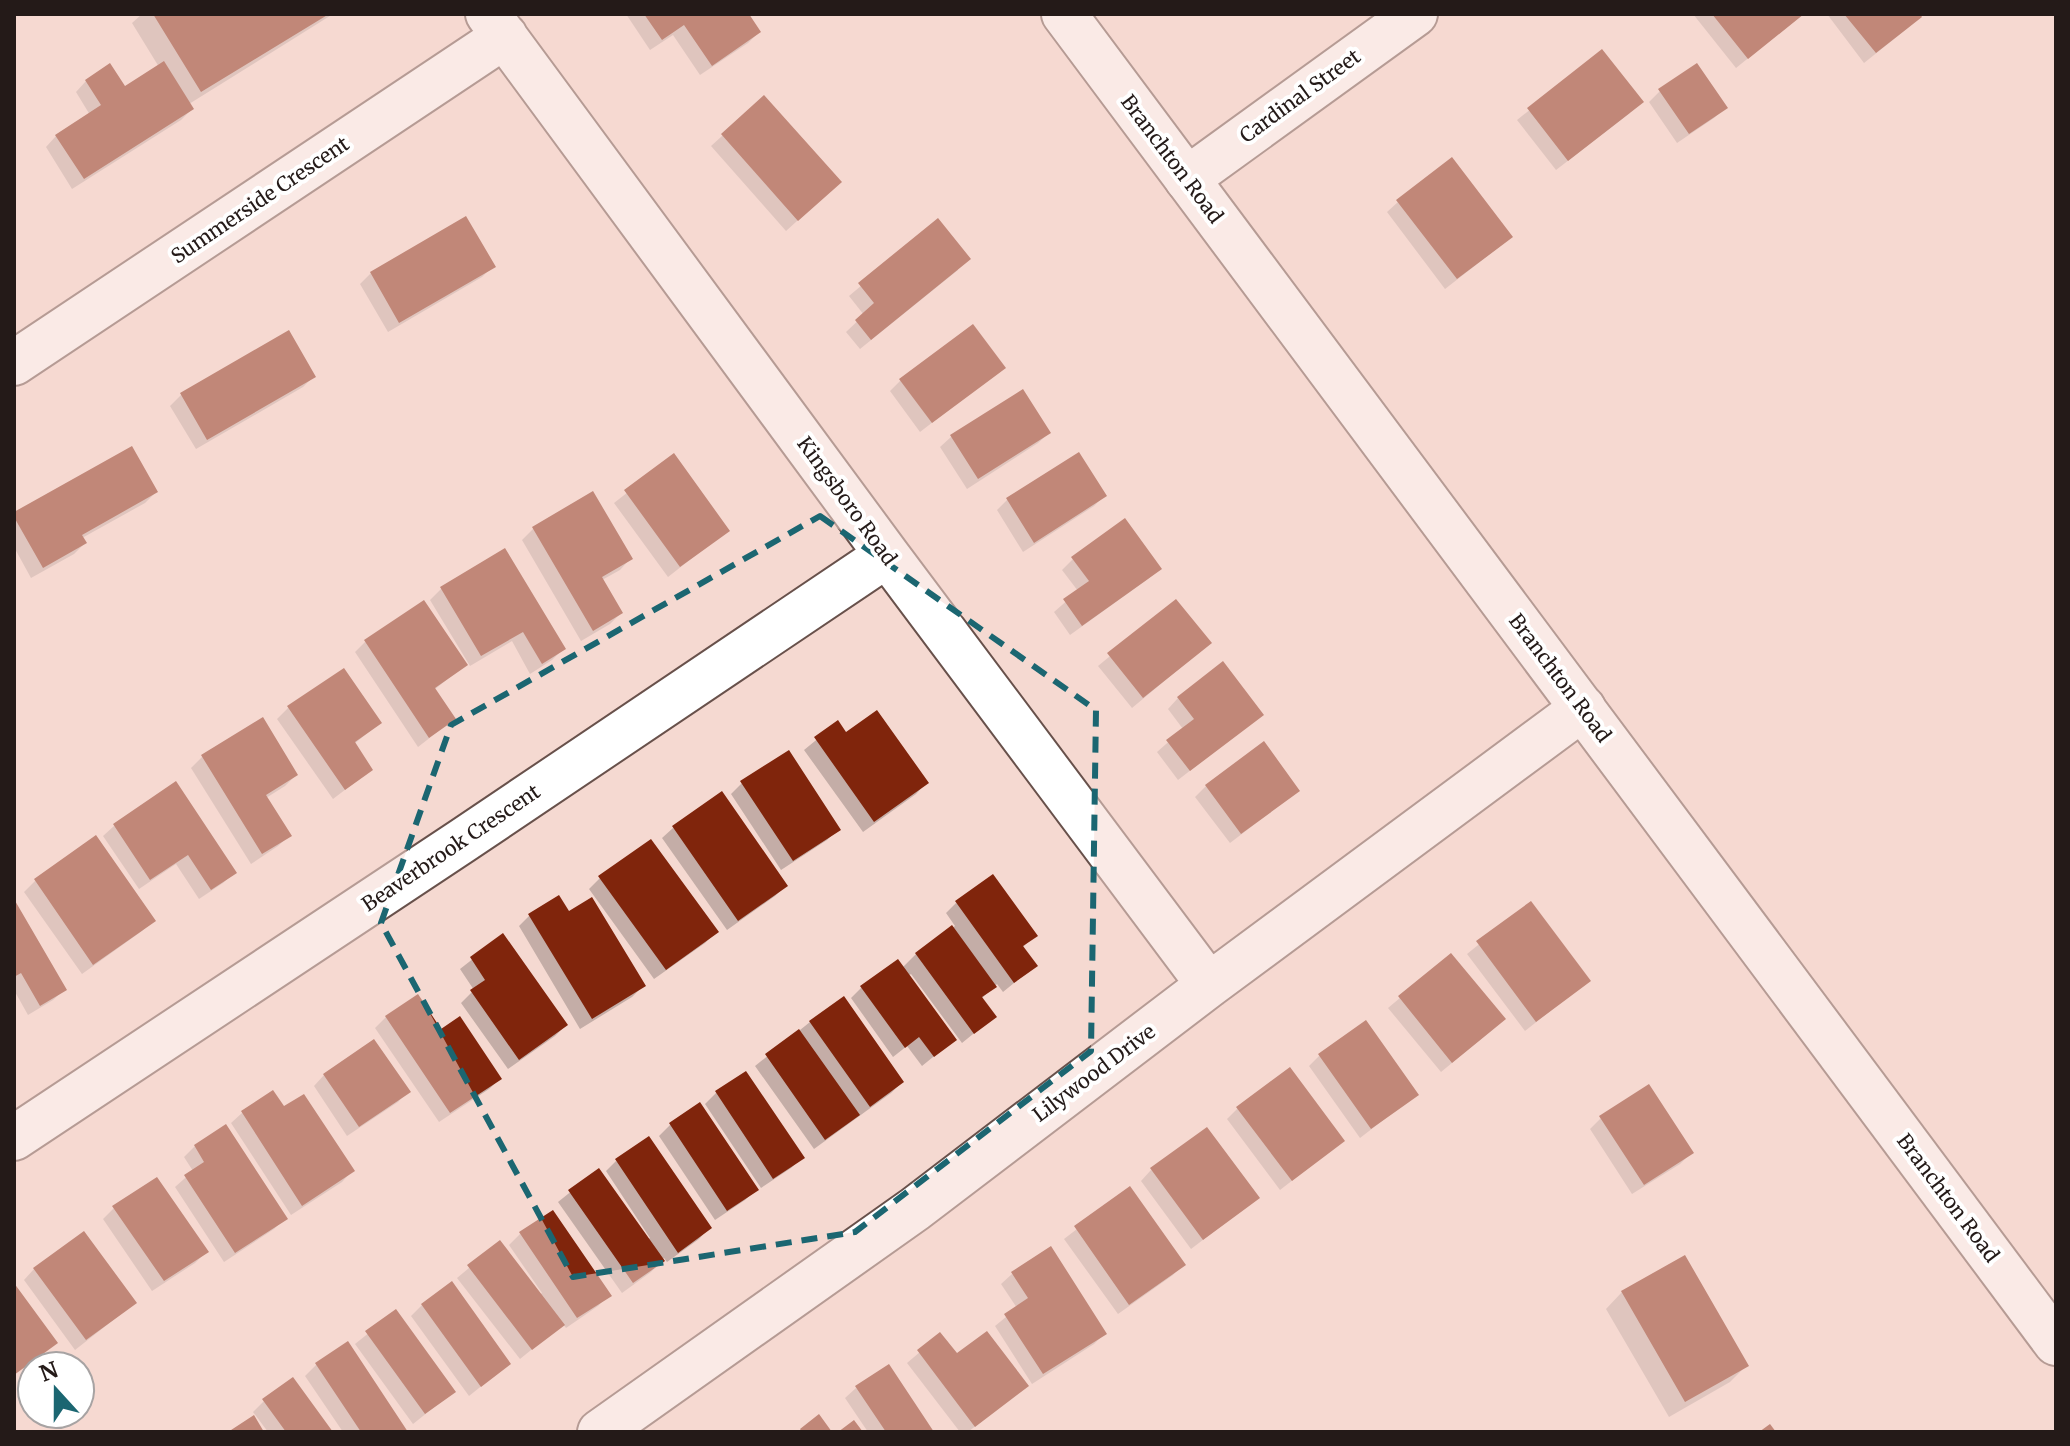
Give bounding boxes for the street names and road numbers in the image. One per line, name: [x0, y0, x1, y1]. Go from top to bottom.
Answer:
street label: Cardinal Street: [1234, 43, 1365, 148]
street label: Branchton Road: [1116, 90, 1229, 228]
street label: Summerside Crescent: [166, 131, 354, 268]
street label: Kingsboro Road: [792, 431, 903, 570]
street label: Branchton Road: [1504, 609, 1617, 747]
street label: Beaverbrook Crescent: [357, 779, 545, 917]
street label: Lilywood Drive: [1028, 1018, 1160, 1127]
street label: Branchton Road: [1892, 1129, 2005, 1267]

